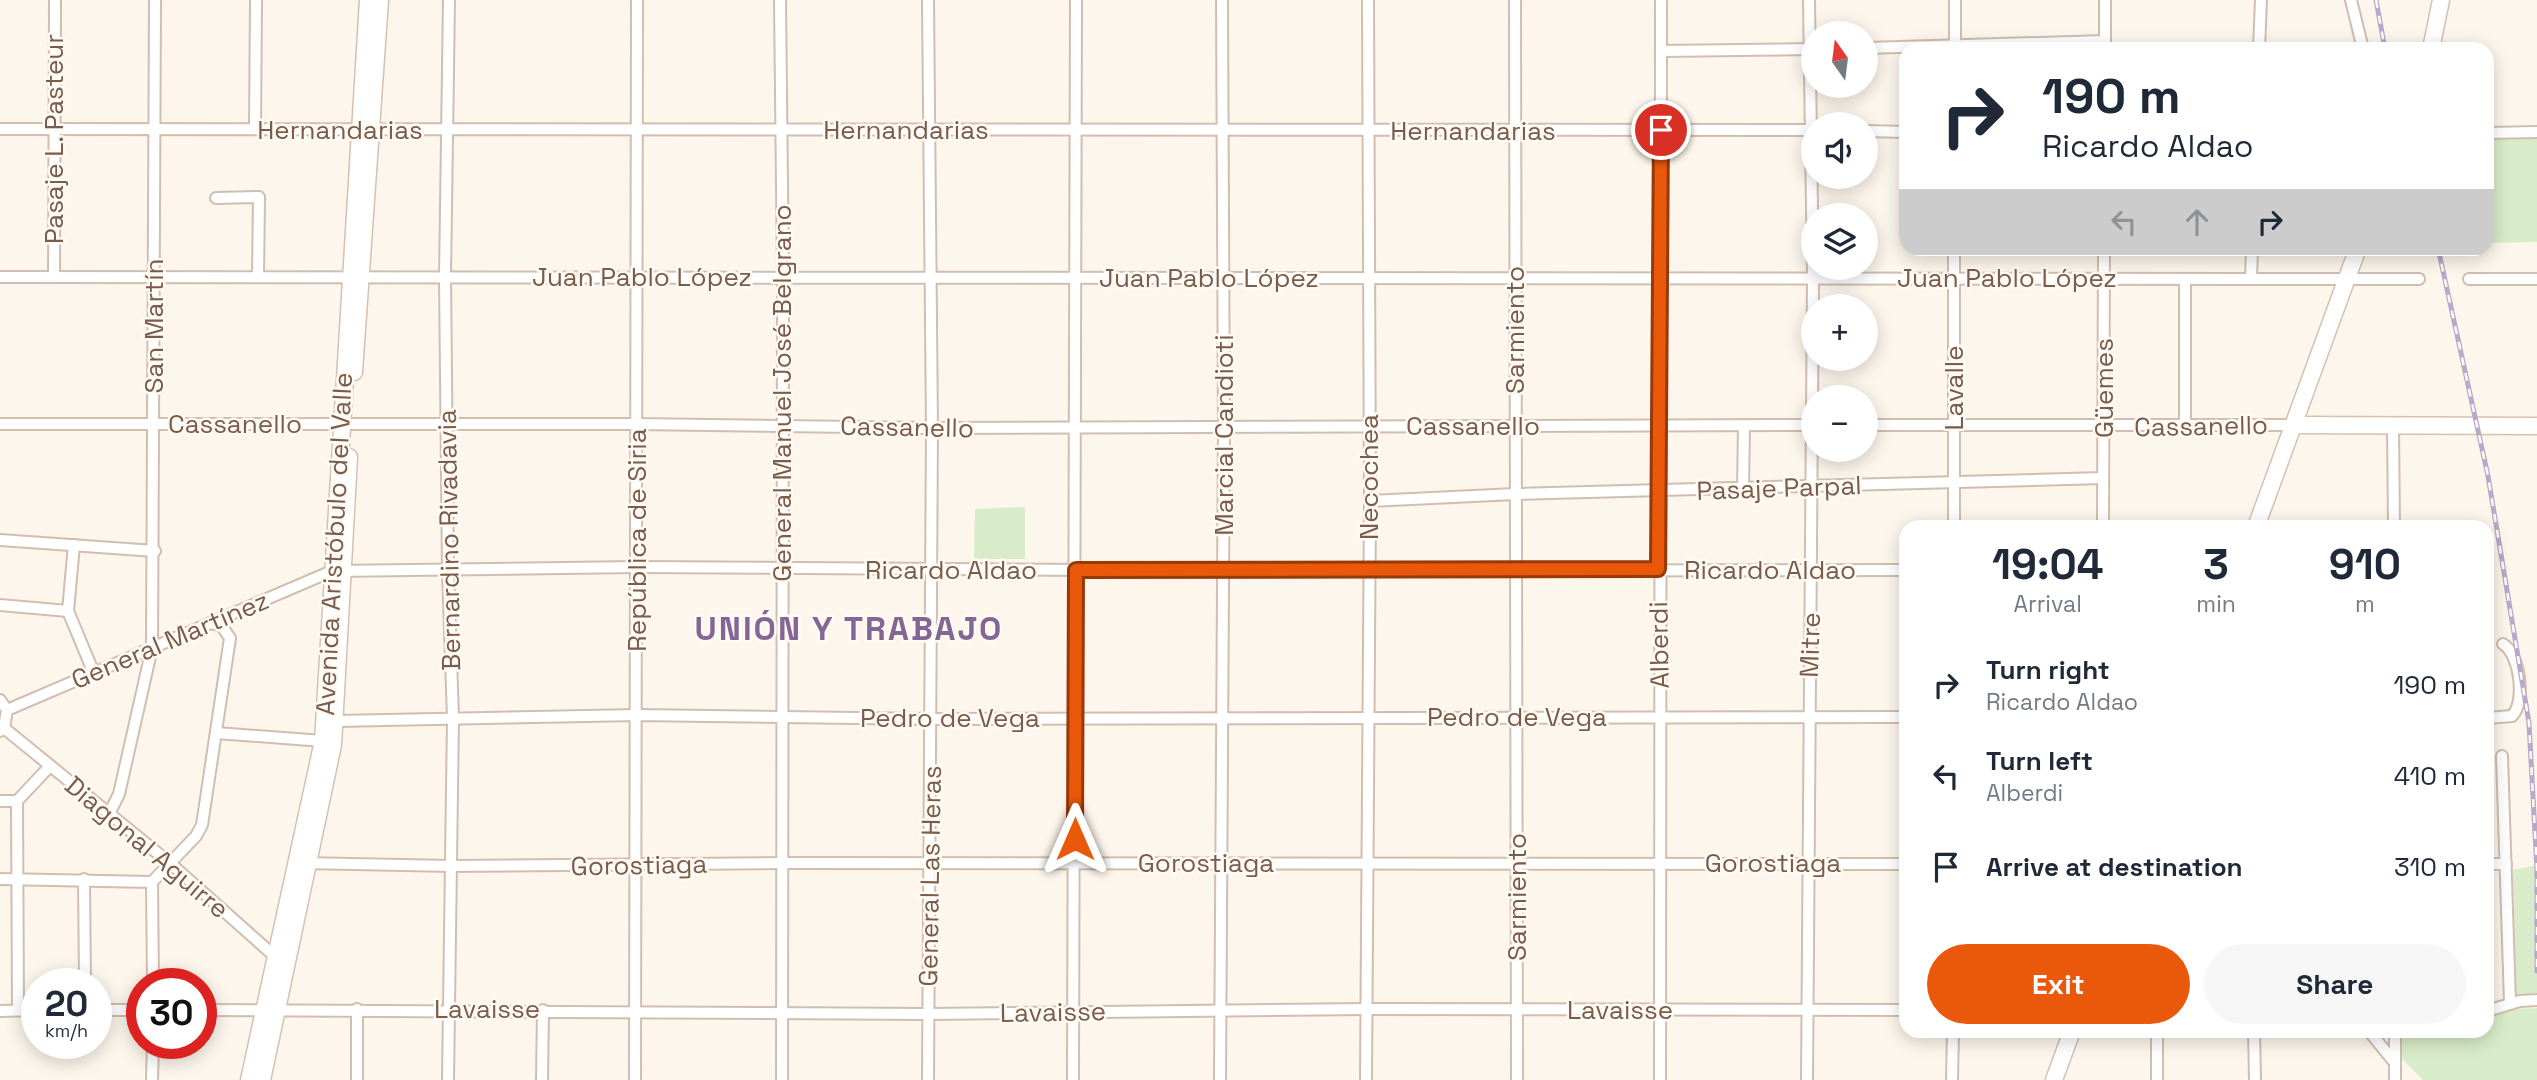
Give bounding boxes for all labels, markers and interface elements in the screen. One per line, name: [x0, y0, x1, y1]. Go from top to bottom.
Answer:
north arrow: [1801, 21, 1878, 98]
map controls: [1801, 21, 1878, 462]
street label: Pasaje L. Pasteur: [37, 34, 71, 244]
text: 190 m: [2042, 65, 2180, 127]
icon: right: [1927, 70, 2018, 161]
pin: [1631, 100, 1691, 160]
icon: arrive: [1642, 111, 1680, 149]
button: sound: [1801, 112, 1878, 189]
street label: Hernandarias: [257, 113, 423, 147]
street label: Hernandarias: [823, 113, 989, 147]
street label: Hernandarias: [1390, 114, 1556, 148]
text: Ricardo Aldao: [2042, 126, 2254, 166]
button: layers: [1801, 203, 1878, 280]
icon: left: [2105, 203, 2143, 241]
icon: ahead: [2178, 203, 2216, 241]
icon: right: [2251, 203, 2289, 241]
street label: General Manuel José Belgrano: [765, 204, 799, 582]
street label: San Martín: [137, 258, 171, 394]
street label: Juan Pablo López: [532, 260, 752, 294]
street label: Juan Pablo López: [1099, 261, 1319, 295]
street label: Juan Pablo López: [1897, 261, 2117, 295]
street label: Sarmiento: [1498, 266, 1532, 394]
button: +: [1801, 294, 1878, 371]
street label: Marcial Candioti: [1207, 334, 1241, 536]
street label: Güemes: [2087, 338, 2121, 438]
street label: Lavalle: [1937, 345, 1971, 431]
street label: Avenida Aristóbulo del Valle: [308, 372, 360, 716]
button: −: [1801, 385, 1878, 462]
street label: Cassanello: [168, 407, 302, 441]
street label: Cassanello: [2134, 408, 2268, 444]
street label: Bernardino Rivadavia: [430, 409, 468, 671]
street label: Cassanello: [840, 409, 974, 445]
street label: Cassanello: [1406, 409, 1540, 443]
street label: Necochea: [1352, 414, 1386, 540]
street label: República de Siria: [620, 428, 654, 652]
street label: Pasaje Parpal: [1696, 468, 1862, 508]
text: 19:04: [1992, 538, 2103, 591]
text: 3: [2203, 538, 2229, 591]
text: 910: [2329, 538, 2401, 591]
street label: Ricardo Aldao: [865, 553, 1037, 587]
street label: Ricardo Aldao: [1684, 553, 1856, 587]
street label: General Martínez: [66, 583, 274, 697]
text: Arrival: [2013, 589, 2082, 619]
text: min: [2196, 589, 2236, 619]
text: m: [2355, 589, 2375, 619]
street label: Alberdi: [1641, 601, 1677, 689]
district label: UNIÓN Y TRABAJO: [695, 608, 1003, 650]
street label: Mitre: [1792, 612, 1828, 678]
text: Turn right: [1986, 653, 2110, 687]
icon: right: [1927, 666, 1965, 704]
text: 190 m: [2394, 668, 2466, 702]
text: Ricardo Aldao: [1986, 687, 2138, 717]
street label: Pedro de Vega: [1427, 700, 1607, 734]
street label: Pedro de Vega: [860, 701, 1040, 735]
text: Turn left: [1986, 744, 2093, 778]
icon: left: [1927, 757, 1965, 795]
text: 410 m: [2394, 759, 2466, 793]
street label: General Las Heras: [911, 765, 949, 987]
street label: Diagonal Aguirre: [58, 768, 236, 926]
text: Alberdi: [1986, 778, 2063, 808]
position arrow: [1038, 802, 1112, 876]
street label: Sarmiento: [1500, 833, 1534, 961]
street label: Gorostiaga: [1138, 846, 1274, 880]
street label: Gorostiaga: [1705, 846, 1841, 880]
street label: Gorostiaga: [570, 847, 708, 883]
icon: arrive: [1927, 848, 1965, 886]
text: Arrive at destination: [1986, 850, 2243, 884]
text: 310 m: [2394, 850, 2466, 884]
button: Exit: [1927, 944, 2190, 1024]
button: Share: [2204, 944, 2466, 1024]
speed limit sign: 30: [126, 968, 217, 1059]
text: 20: [45, 982, 88, 1026]
street label: Lavaisse: [434, 992, 540, 1026]
street label: Lavaisse: [1567, 993, 1673, 1027]
street label: Lavaisse: [1000, 994, 1106, 1030]
text: km/h: [45, 1019, 88, 1042]

